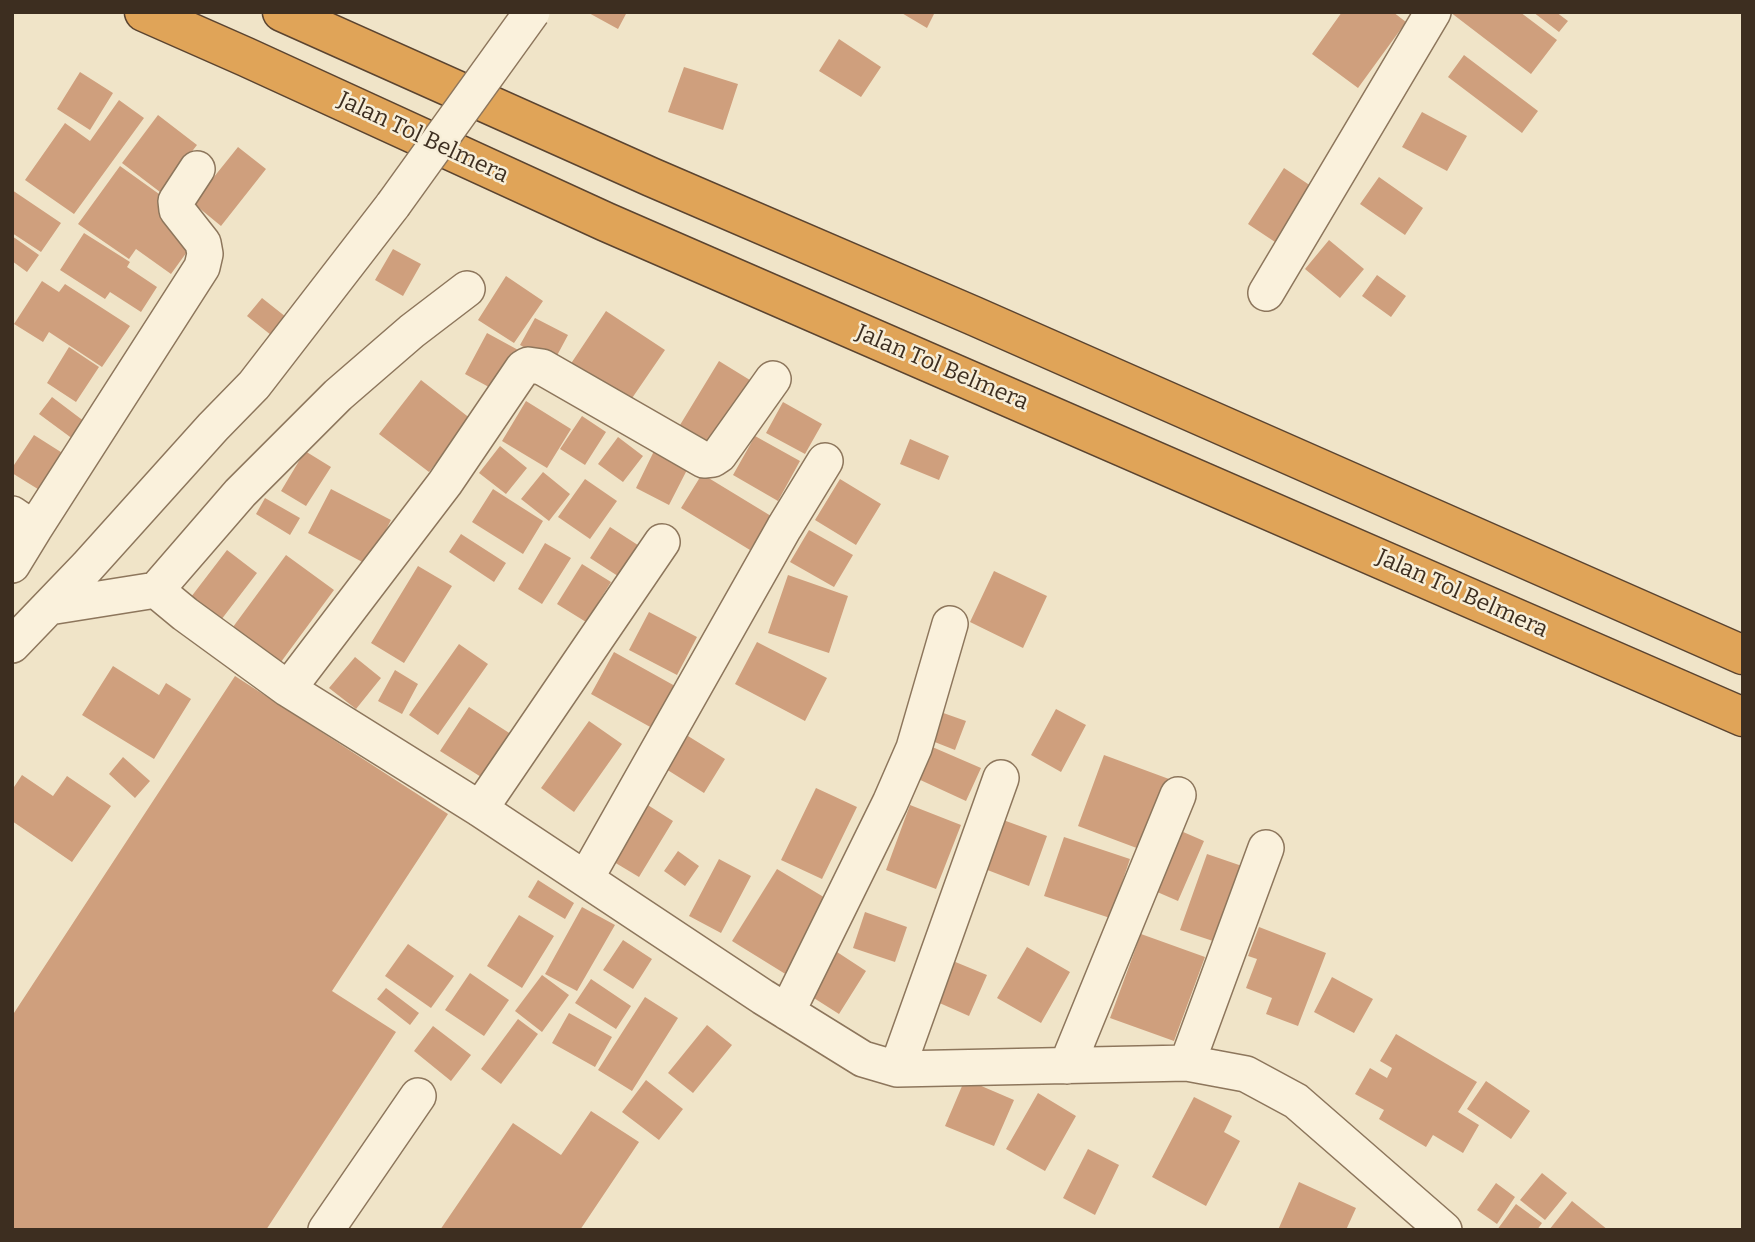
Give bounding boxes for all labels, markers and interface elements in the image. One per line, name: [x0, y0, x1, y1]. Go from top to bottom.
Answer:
street label: Jalan Tol Belmera: [333, 86, 513, 190]
street label: Jalan Tol Belmera: [852, 319, 1032, 417]
street label: Jalan Tol Belmera: [1372, 544, 1552, 644]

